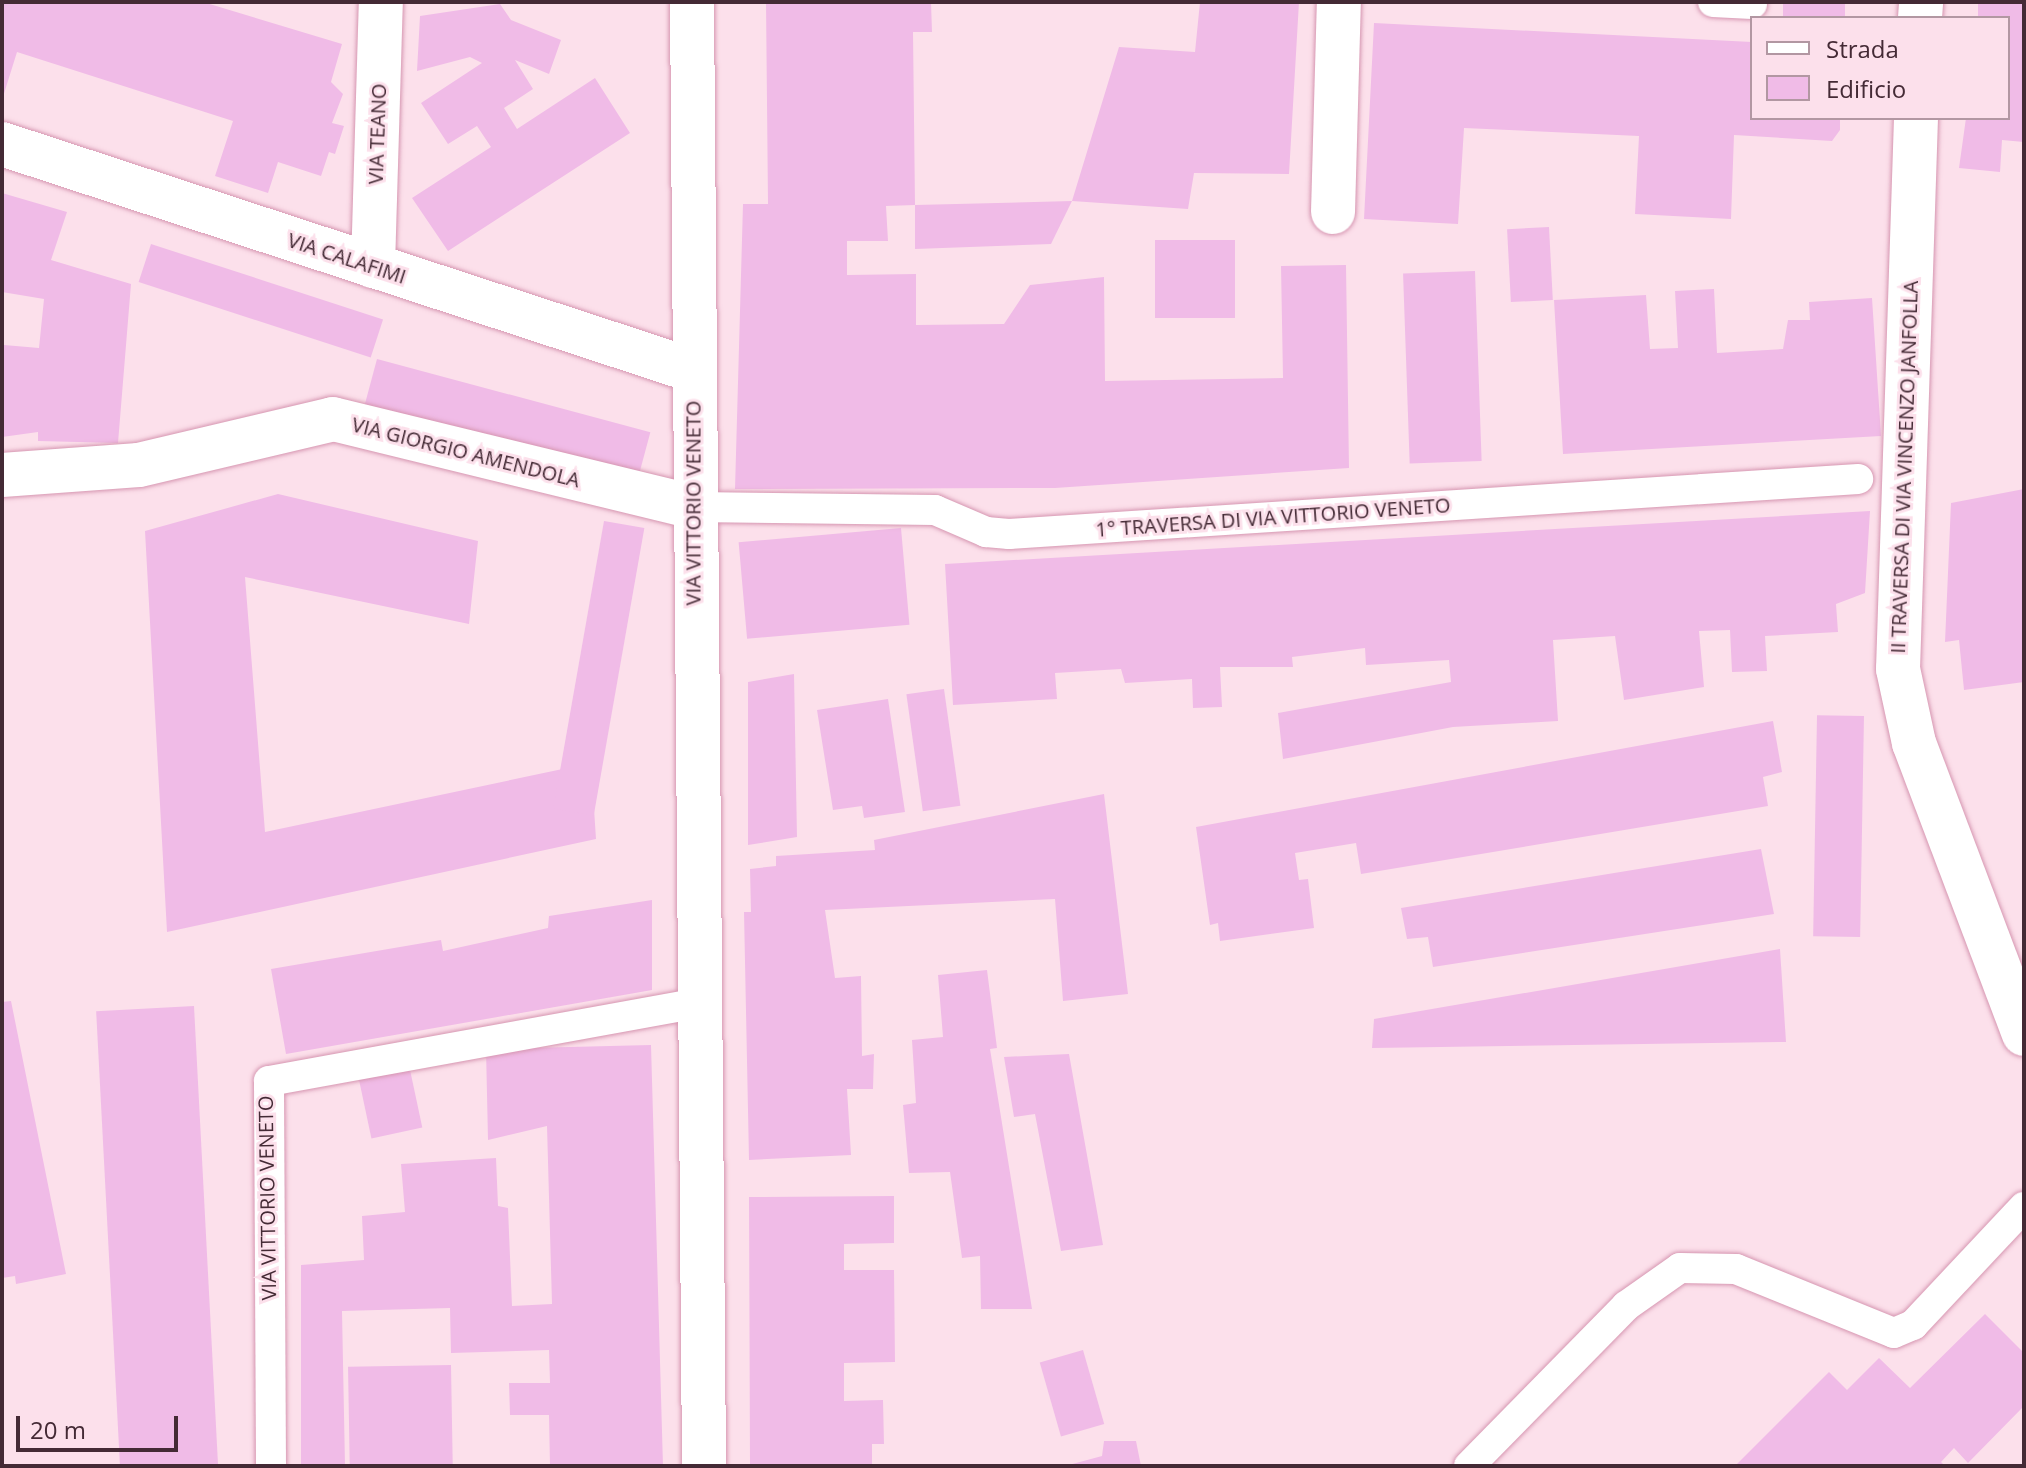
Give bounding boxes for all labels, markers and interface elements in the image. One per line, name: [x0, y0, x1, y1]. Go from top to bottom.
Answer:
legend: [1750, 16, 2010, 120]
text: Strada: [1826, 32, 1899, 65]
text: Edificio: [1826, 72, 1906, 105]
street label: VIA TEANO: [363, 83, 391, 185]
street label: VIA CALAFIMI: [285, 228, 409, 288]
street label: II TRAVERSA DI VIA VINCENZO JANFOLLA: [1885, 280, 1923, 654]
street label: VIA VITTORIO VENETO: [681, 401, 705, 605]
street label: VIA GIORGIO AMENDOLA: [349, 412, 583, 492]
street label: 1° TRAVERSA DI VIA VITTORIO VENETO: [1095, 493, 1451, 541]
street label: VIA VITTORIO VENETO: [253, 1095, 281, 1301]
scale bar: [20, 1400, 182, 1450]
text: 20 m: [30, 1413, 86, 1446]

